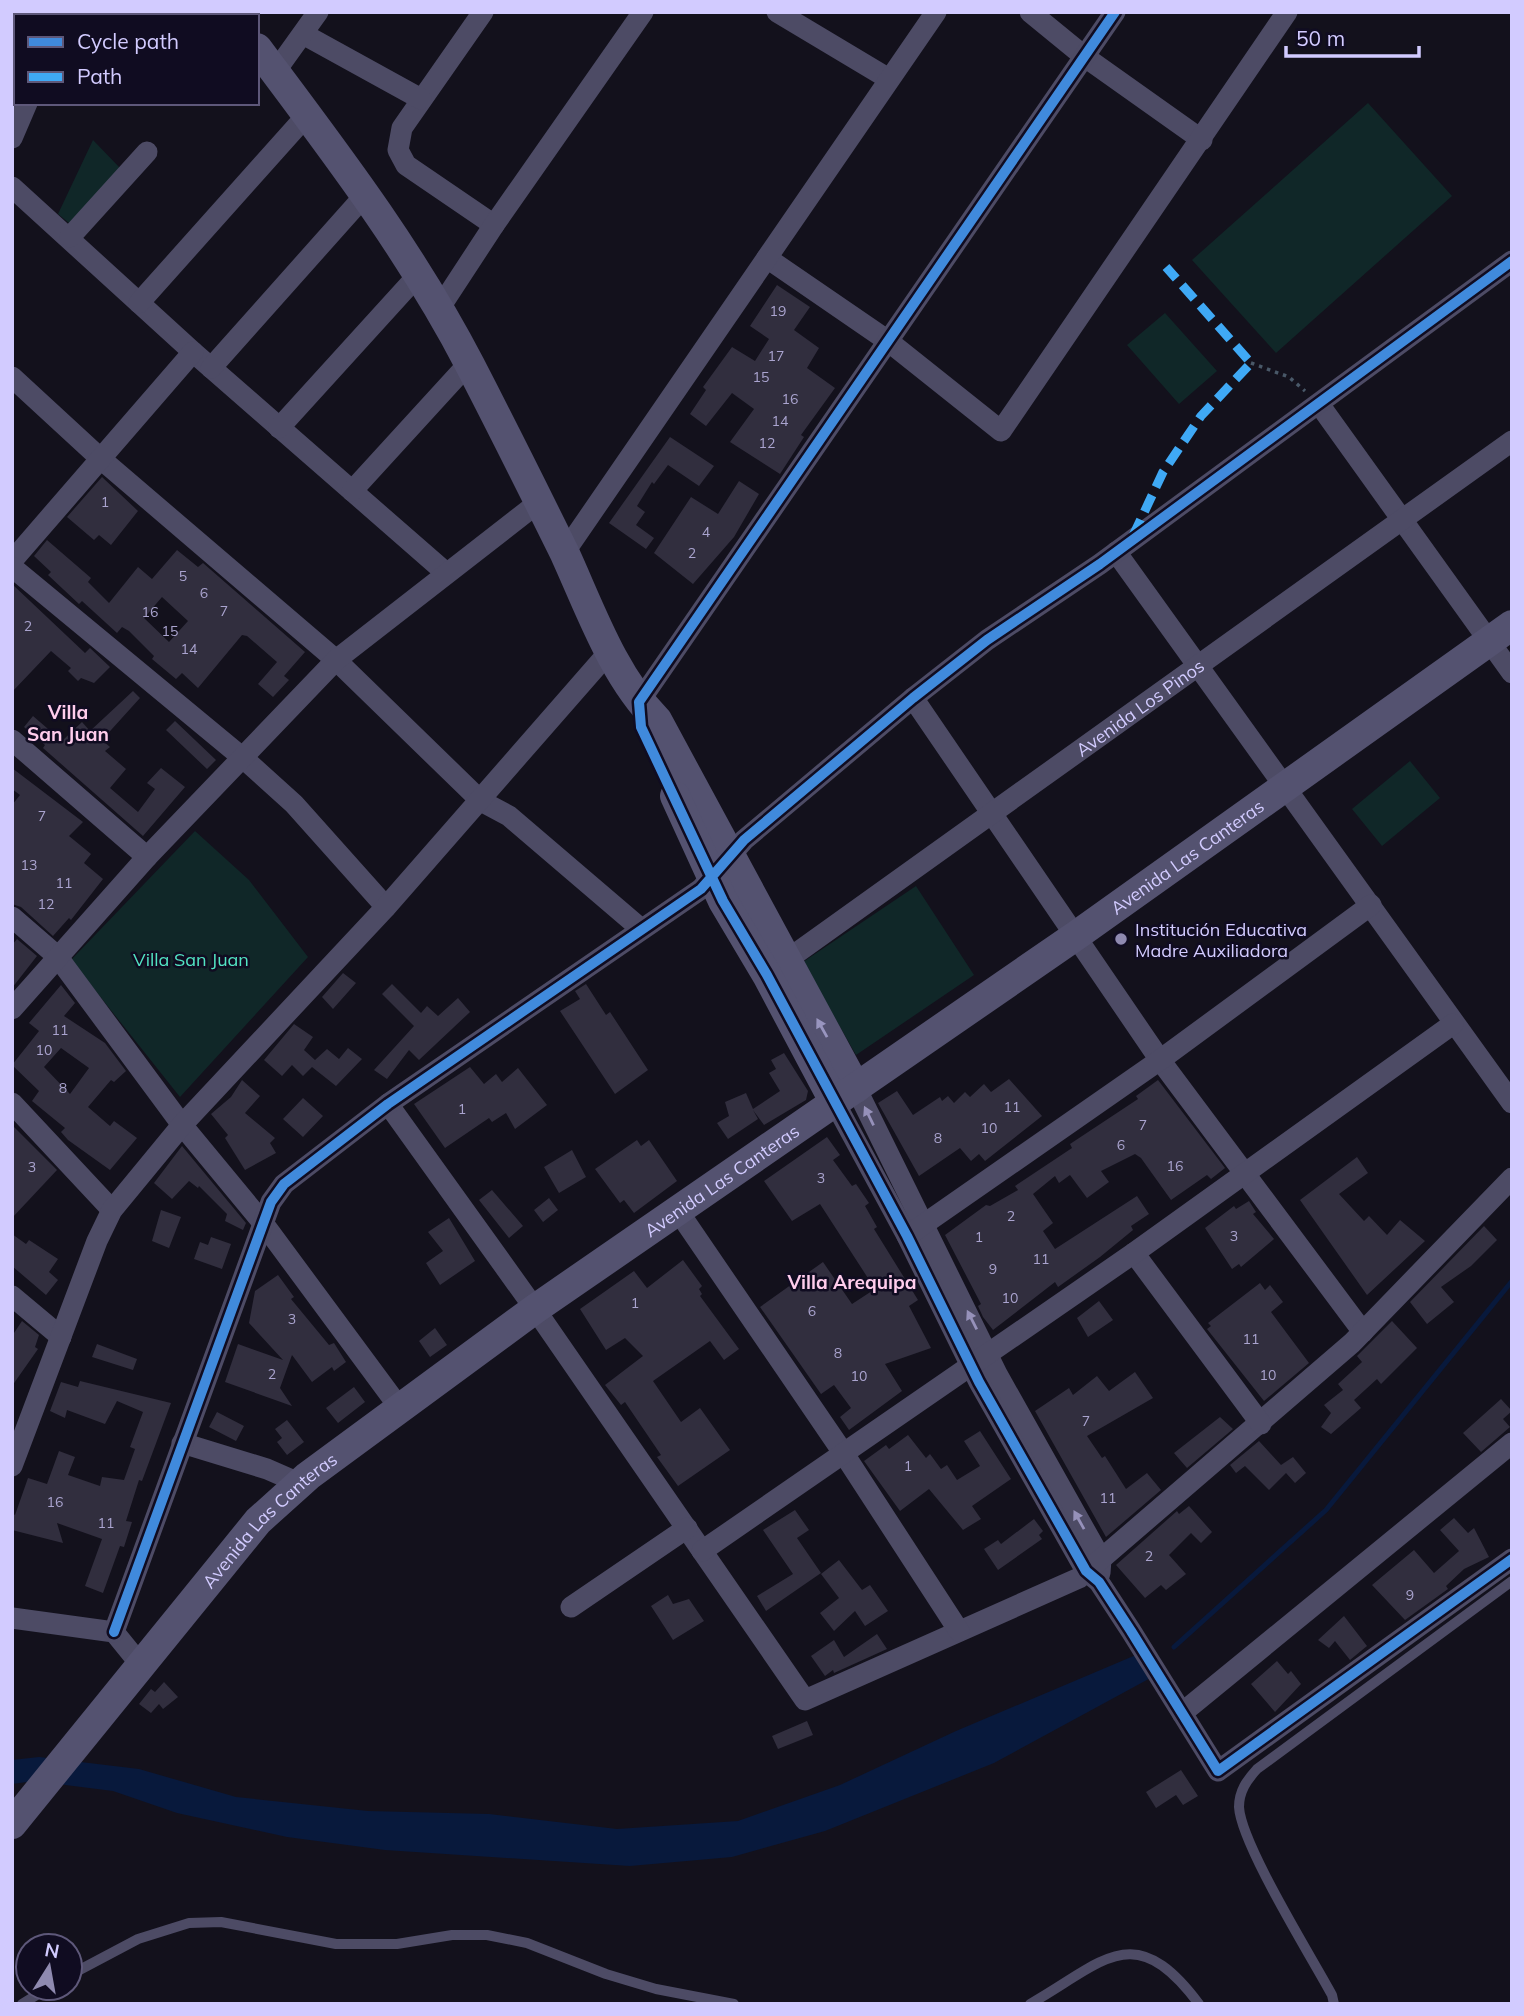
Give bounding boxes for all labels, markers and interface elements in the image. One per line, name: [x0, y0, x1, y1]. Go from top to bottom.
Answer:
legend: [14, 14, 259, 105]
scale bar: [1286, 14, 1419, 58]
text: 50 m: [1296, 25, 1345, 51]
text: Cycle path: [77, 28, 179, 54]
text: Path: [77, 63, 122, 89]
house number: 19: [770, 302, 786, 320]
house number: 17: [768, 347, 784, 365]
house number: 15: [753, 368, 769, 386]
house number: 16: [782, 390, 798, 408]
house number: 14: [772, 412, 789, 430]
house number: 12: [759, 434, 775, 452]
house number: 1: [101, 493, 109, 511]
house number: 4: [702, 523, 711, 541]
house number: 2: [688, 544, 696, 562]
house number: 5: [179, 567, 187, 585]
house number: 6: [200, 584, 208, 602]
house number: 7: [220, 602, 228, 620]
house number: 16: [142, 603, 158, 621]
house number: 2: [24, 617, 32, 635]
house number: 15: [162, 622, 178, 640]
house number: 14: [181, 640, 198, 658]
street label: Avenida Los Pinos: [1071, 654, 1208, 761]
district label: Villa San Juan: [27, 700, 109, 746]
street label: Avenida Las Canteras: [1106, 794, 1268, 919]
house number: 7: [38, 807, 46, 825]
house number: 13: [21, 856, 37, 874]
house number: 11: [56, 874, 72, 892]
house number: 12: [38, 895, 54, 913]
place label: Institución Educativa Madre Auxiliadora: [1135, 918, 1307, 962]
marker: Institución Educativa Madre Auxiliadora: [1113, 931, 1129, 947]
park label: Villa San Juan: [133, 948, 249, 971]
one-way arrow: [817, 1018, 829, 1038]
house number: 11: [52, 1021, 68, 1039]
house number: 10: [36, 1041, 52, 1059]
house number: 8: [59, 1079, 67, 1097]
house number: 11: [1004, 1098, 1020, 1116]
house number: 1: [458, 1100, 466, 1118]
one-way arrow: [864, 1106, 875, 1126]
house number: 7: [1139, 1116, 1147, 1134]
street label: Avenida Las Canteras: [640, 1119, 803, 1242]
house number: 10: [981, 1119, 997, 1137]
house number: 8: [934, 1129, 942, 1147]
house number: 6: [1117, 1136, 1125, 1154]
house number: 16: [1167, 1157, 1183, 1175]
house number: 3: [28, 1158, 36, 1176]
house number: 3: [817, 1169, 825, 1187]
house number: 2: [1007, 1207, 1015, 1225]
house number: 3: [1230, 1227, 1238, 1245]
house number: 1: [975, 1228, 983, 1246]
house number: 11: [1033, 1250, 1049, 1268]
house number: 9: [989, 1260, 997, 1278]
district label: Villa Arequipa: [786, 1270, 917, 1294]
house number: 10: [1002, 1289, 1018, 1307]
house number: 1: [631, 1294, 639, 1312]
house number: 6: [808, 1302, 816, 1320]
one-way arrow: [966, 1309, 978, 1329]
house number: 3: [288, 1310, 296, 1328]
house number: 11: [1243, 1330, 1259, 1348]
house number: 8: [834, 1344, 842, 1362]
house number: 2: [268, 1365, 276, 1383]
house number: 10: [1260, 1366, 1276, 1384]
house number: 10: [851, 1367, 867, 1385]
house number: 7: [1082, 1412, 1090, 1430]
street label: Avenida Las Canteras: [197, 1447, 341, 1593]
house number: 1: [904, 1457, 912, 1475]
house number: 11: [1100, 1489, 1116, 1507]
house number: 16: [47, 1493, 63, 1511]
one-way arrow: [1073, 1510, 1085, 1529]
house number: 11: [98, 1514, 114, 1532]
house number: 2: [1145, 1547, 1153, 1565]
house number: 9: [1406, 1586, 1414, 1604]
north arrow: [14, 1932, 84, 2002]
text: N: [43, 1937, 62, 1963]

